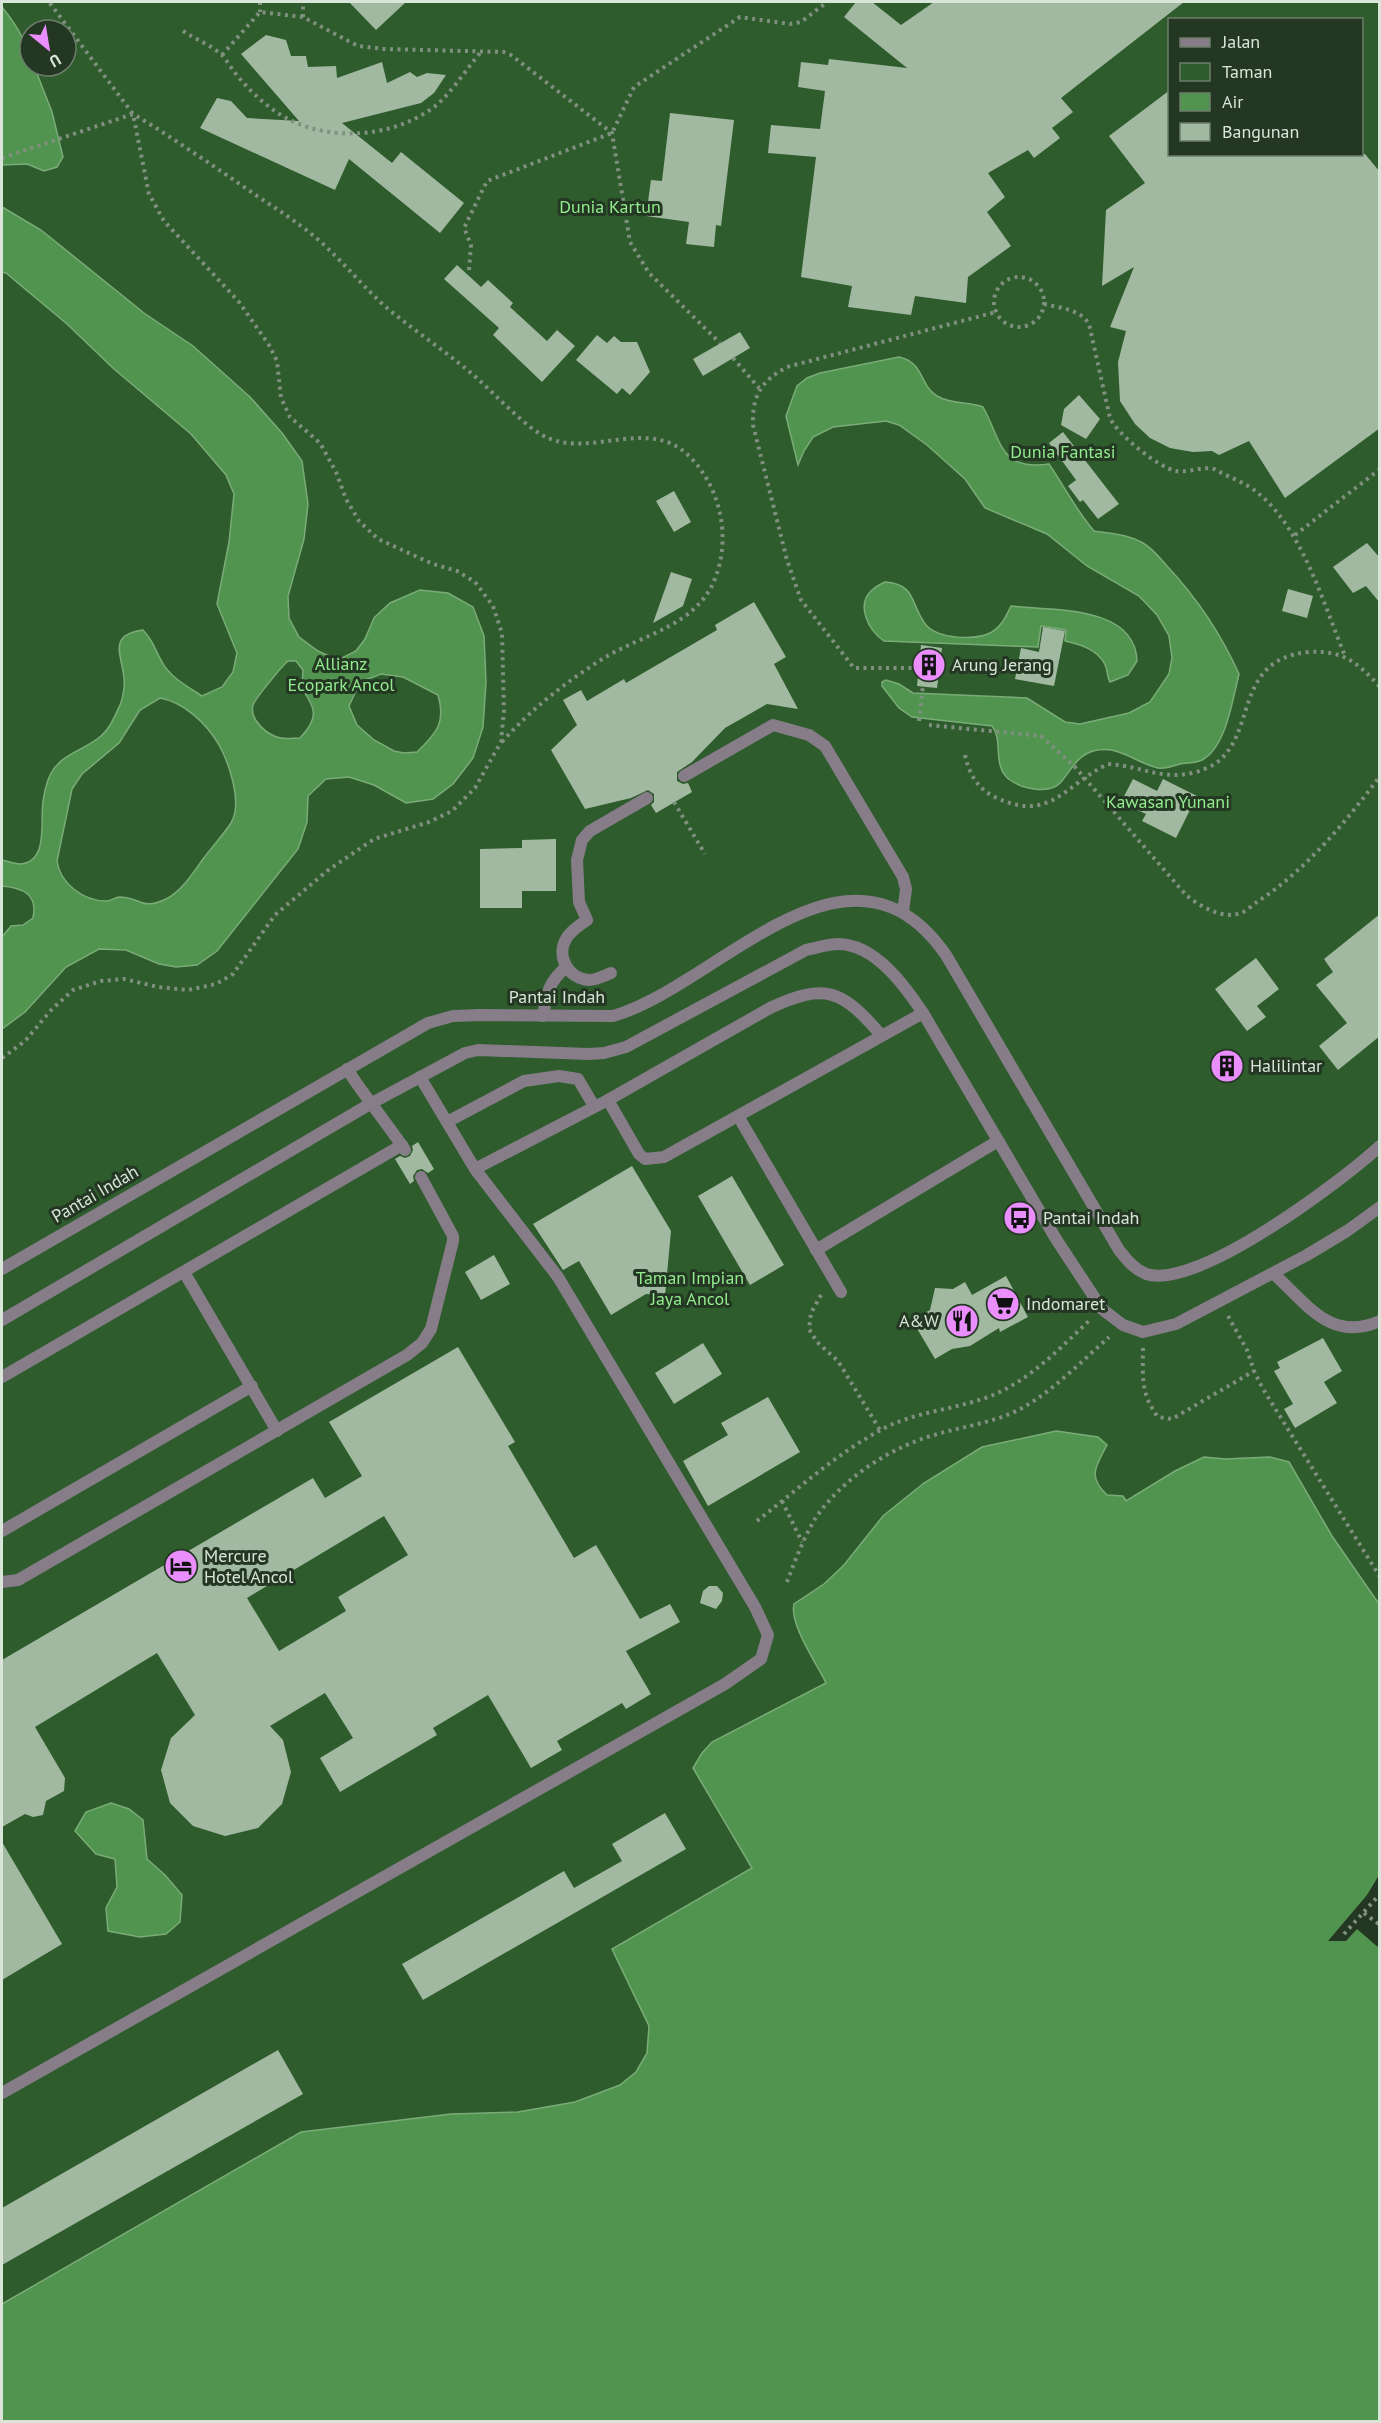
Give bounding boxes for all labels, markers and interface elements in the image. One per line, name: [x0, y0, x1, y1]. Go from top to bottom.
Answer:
north arrow: [18, 18, 78, 78]
legend: [1168, 18, 1363, 156]
text: Jalan: [1221, 30, 1260, 53]
text: U: [46, 50, 65, 72]
text: Taman: [1222, 60, 1272, 83]
text: Air: [1222, 90, 1243, 113]
text: Bangunan: [1222, 120, 1299, 143]
park label: Dunia Kartun: [559, 195, 661, 218]
park label: Dunia Fantasi: [1010, 440, 1116, 463]
building icon: Arung Jerang: [911, 647, 947, 683]
park label: Allianz Ecopark Ancol: [287, 652, 395, 696]
place label: Arung Jerang: [952, 653, 1052, 676]
park label: Kawasan Yunani: [1106, 790, 1230, 813]
street label: Pantai Indah: [509, 985, 605, 1008]
building icon: Halilintar: [1209, 1048, 1245, 1084]
place label: Halilintar: [1250, 1054, 1322, 1077]
street label: Pantai Indah: [47, 1160, 142, 1228]
bus stop icon: Pantai Indah: [1002, 1200, 1038, 1236]
place label: Pantai Indah: [1043, 1206, 1139, 1229]
park label: Taman Impian Jaya Ancol: [636, 1266, 744, 1310]
supermarket icon: Indomaret: [985, 1286, 1021, 1322]
place label: Indomaret: [1026, 1292, 1105, 1315]
restaurant icon: A&W: [944, 1303, 980, 1339]
place label: A&W: [899, 1309, 939, 1332]
place label: Mercure Hotel Ancol: [204, 1544, 294, 1588]
hotel icon: Mercure Hotel Ancol: [163, 1548, 199, 1584]

